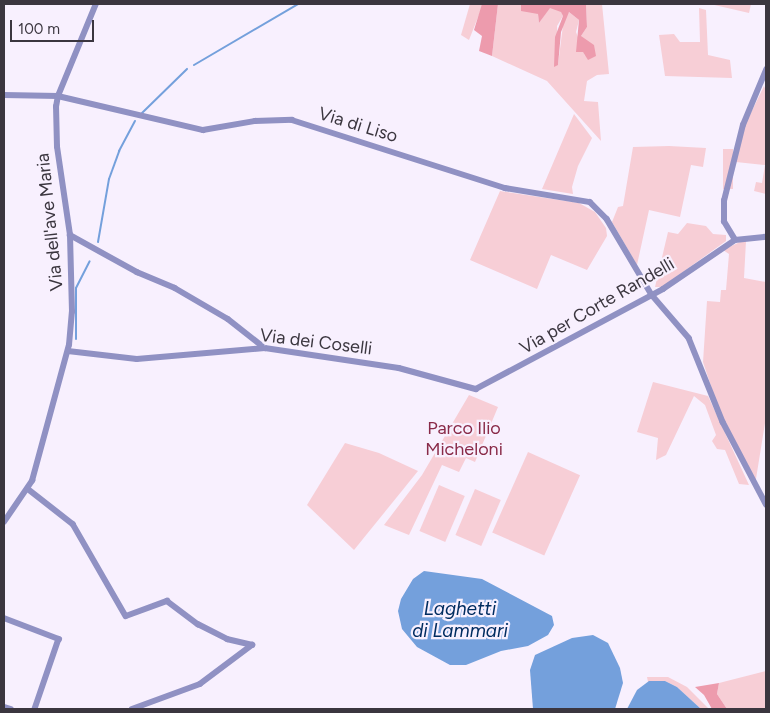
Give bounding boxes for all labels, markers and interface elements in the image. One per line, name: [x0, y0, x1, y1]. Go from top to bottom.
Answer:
scale bar: [12, 10, 96, 42]
text: 100 m: [18, 20, 60, 38]
street label: Via di Liso: [316, 103, 400, 147]
street label: Via dell'ave Maria: [32, 152, 68, 292]
street label: Via per Corte Randelli: [516, 253, 678, 359]
street label: Via dei Coselli: [259, 324, 373, 360]
park label: Parco Ilio Micheloni: [425, 418, 503, 460]
water label: Laghetti di Lammari: [412, 598, 508, 642]

